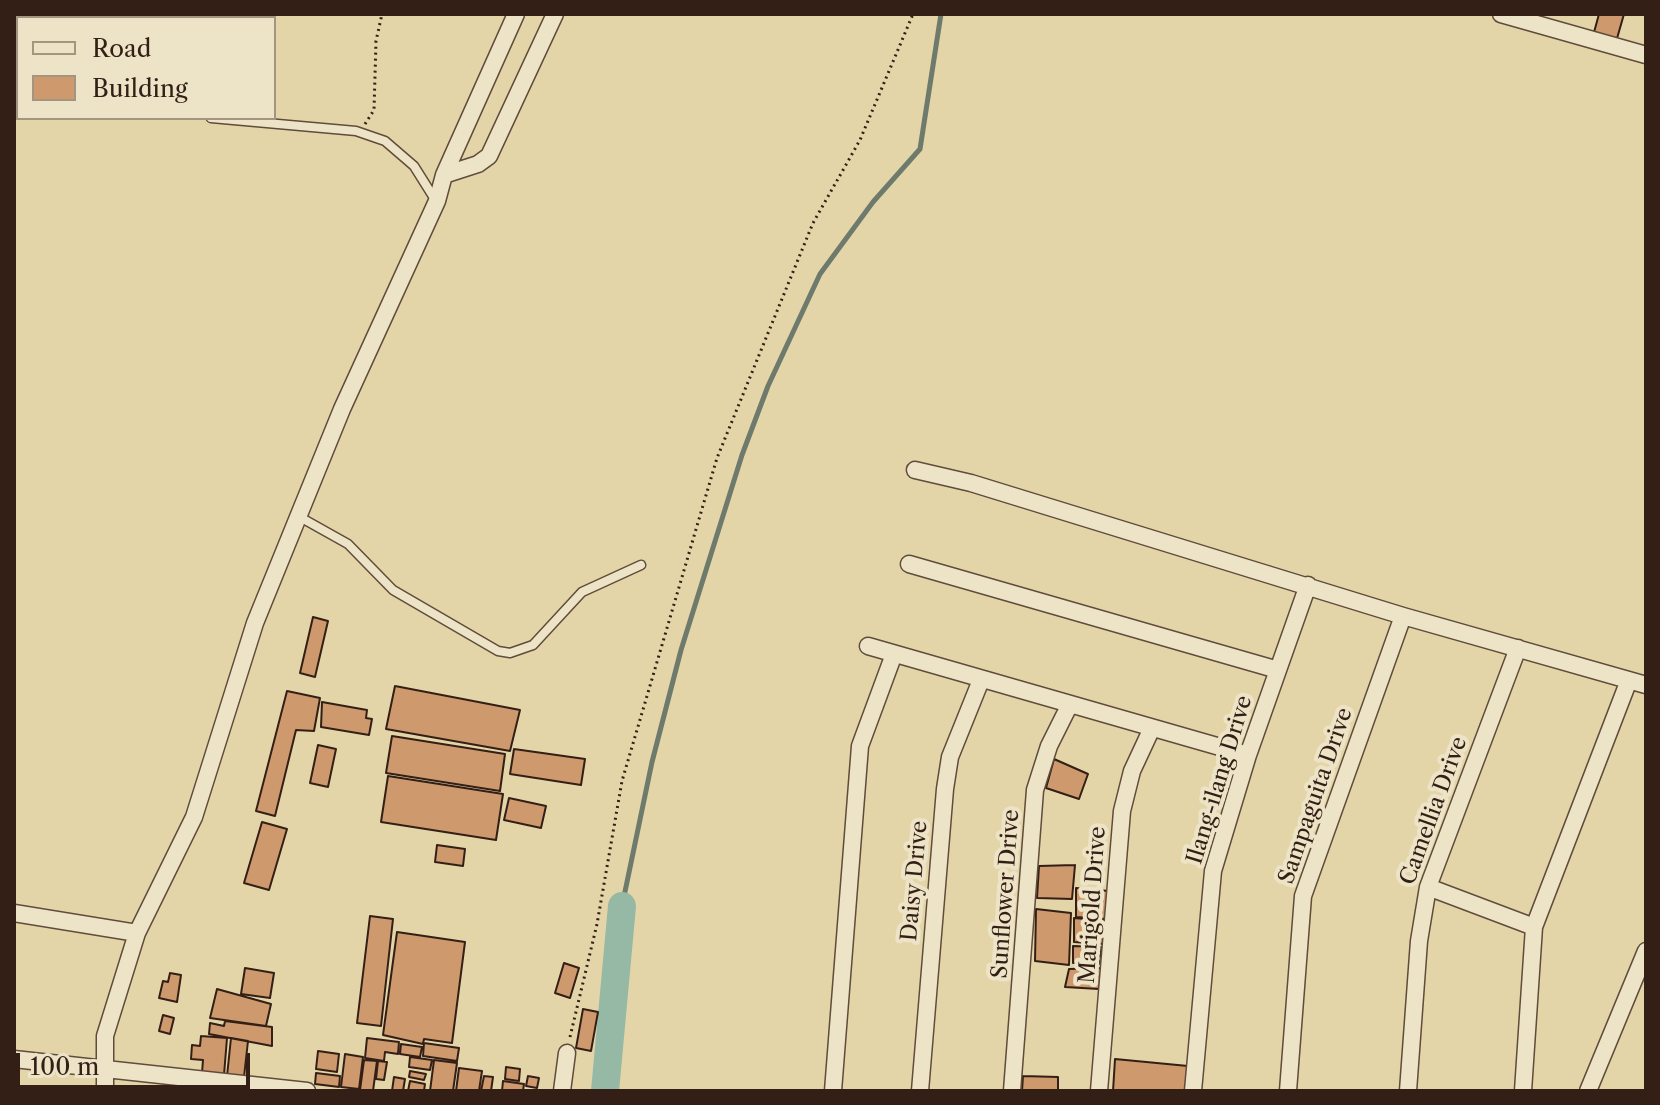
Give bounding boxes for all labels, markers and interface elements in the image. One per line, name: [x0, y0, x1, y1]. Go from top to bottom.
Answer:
legend: [16, 16, 276, 120]
text: Road: [92, 34, 151, 63]
text: Building: [92, 74, 188, 103]
street label: Ilang-ilang Drive: [1182, 692, 1258, 868]
street label: Sampaguita Drive: [1273, 704, 1359, 888]
street label: Camellia Drive: [1395, 733, 1473, 889]
street label: Sunflower Drive: [987, 809, 1025, 979]
street label: Daisy Drive: [897, 820, 933, 942]
street label: Marigold Drive: [1074, 825, 1112, 985]
scale bar: [20, 1037, 254, 1087]
text: 100 m: [30, 1052, 99, 1081]

